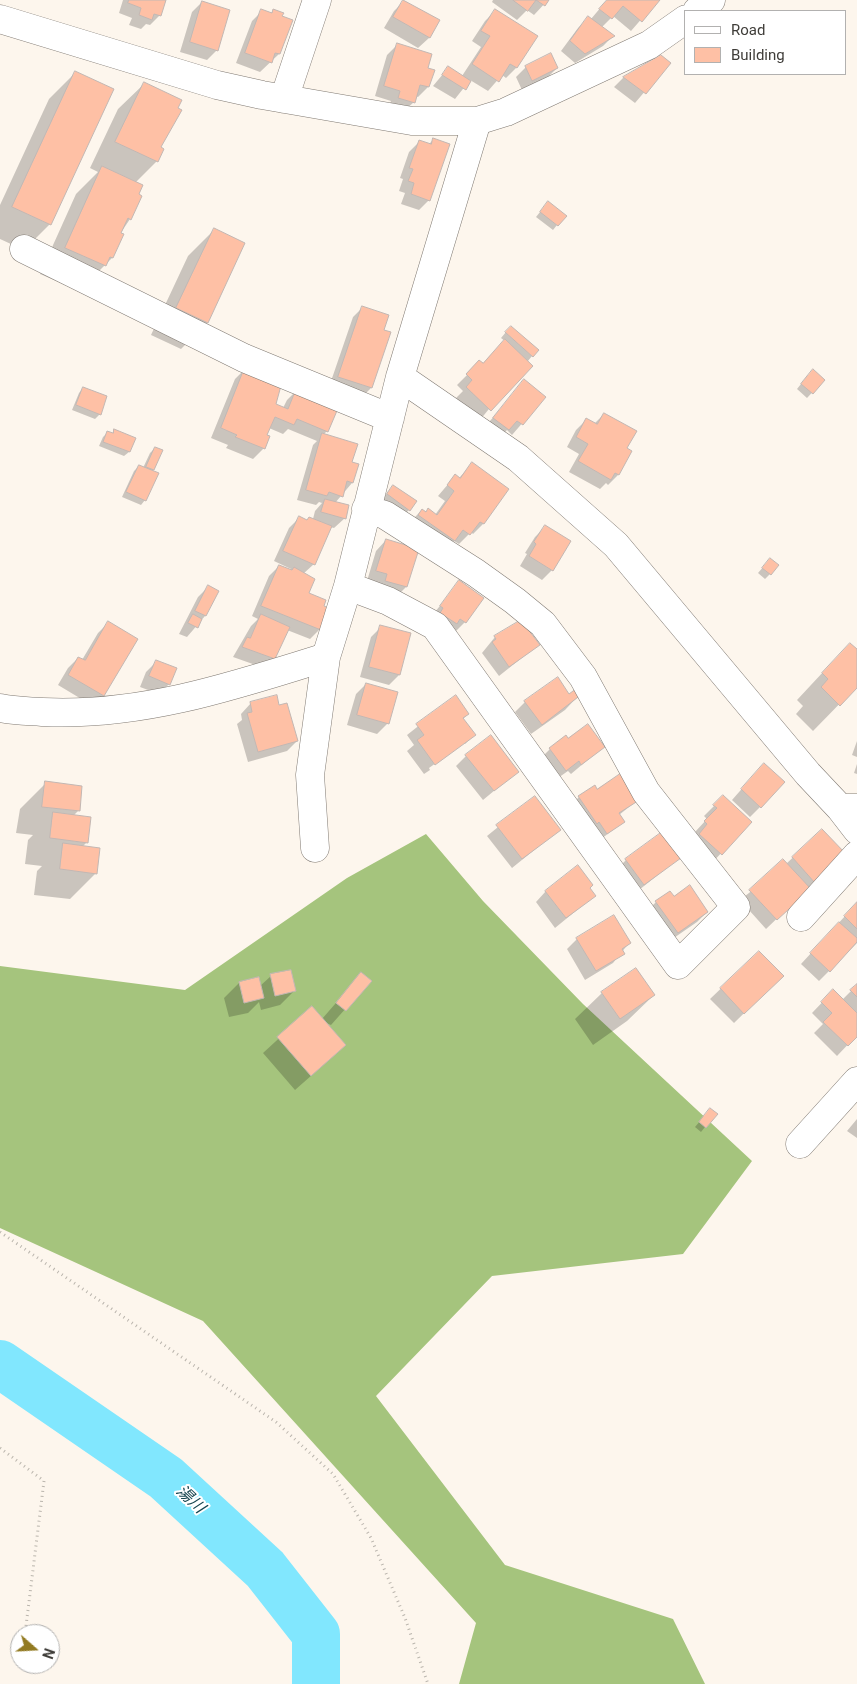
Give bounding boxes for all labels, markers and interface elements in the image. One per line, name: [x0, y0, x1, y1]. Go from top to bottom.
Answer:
legend: [684, 10, 847, 75]
text: Road: [731, 21, 765, 39]
text: Building: [731, 46, 785, 64]
water label: 湯川: [172, 1482, 208, 1518]
north arrow: [10, 1624, 60, 1674]
text: N: [39, 1646, 57, 1661]

